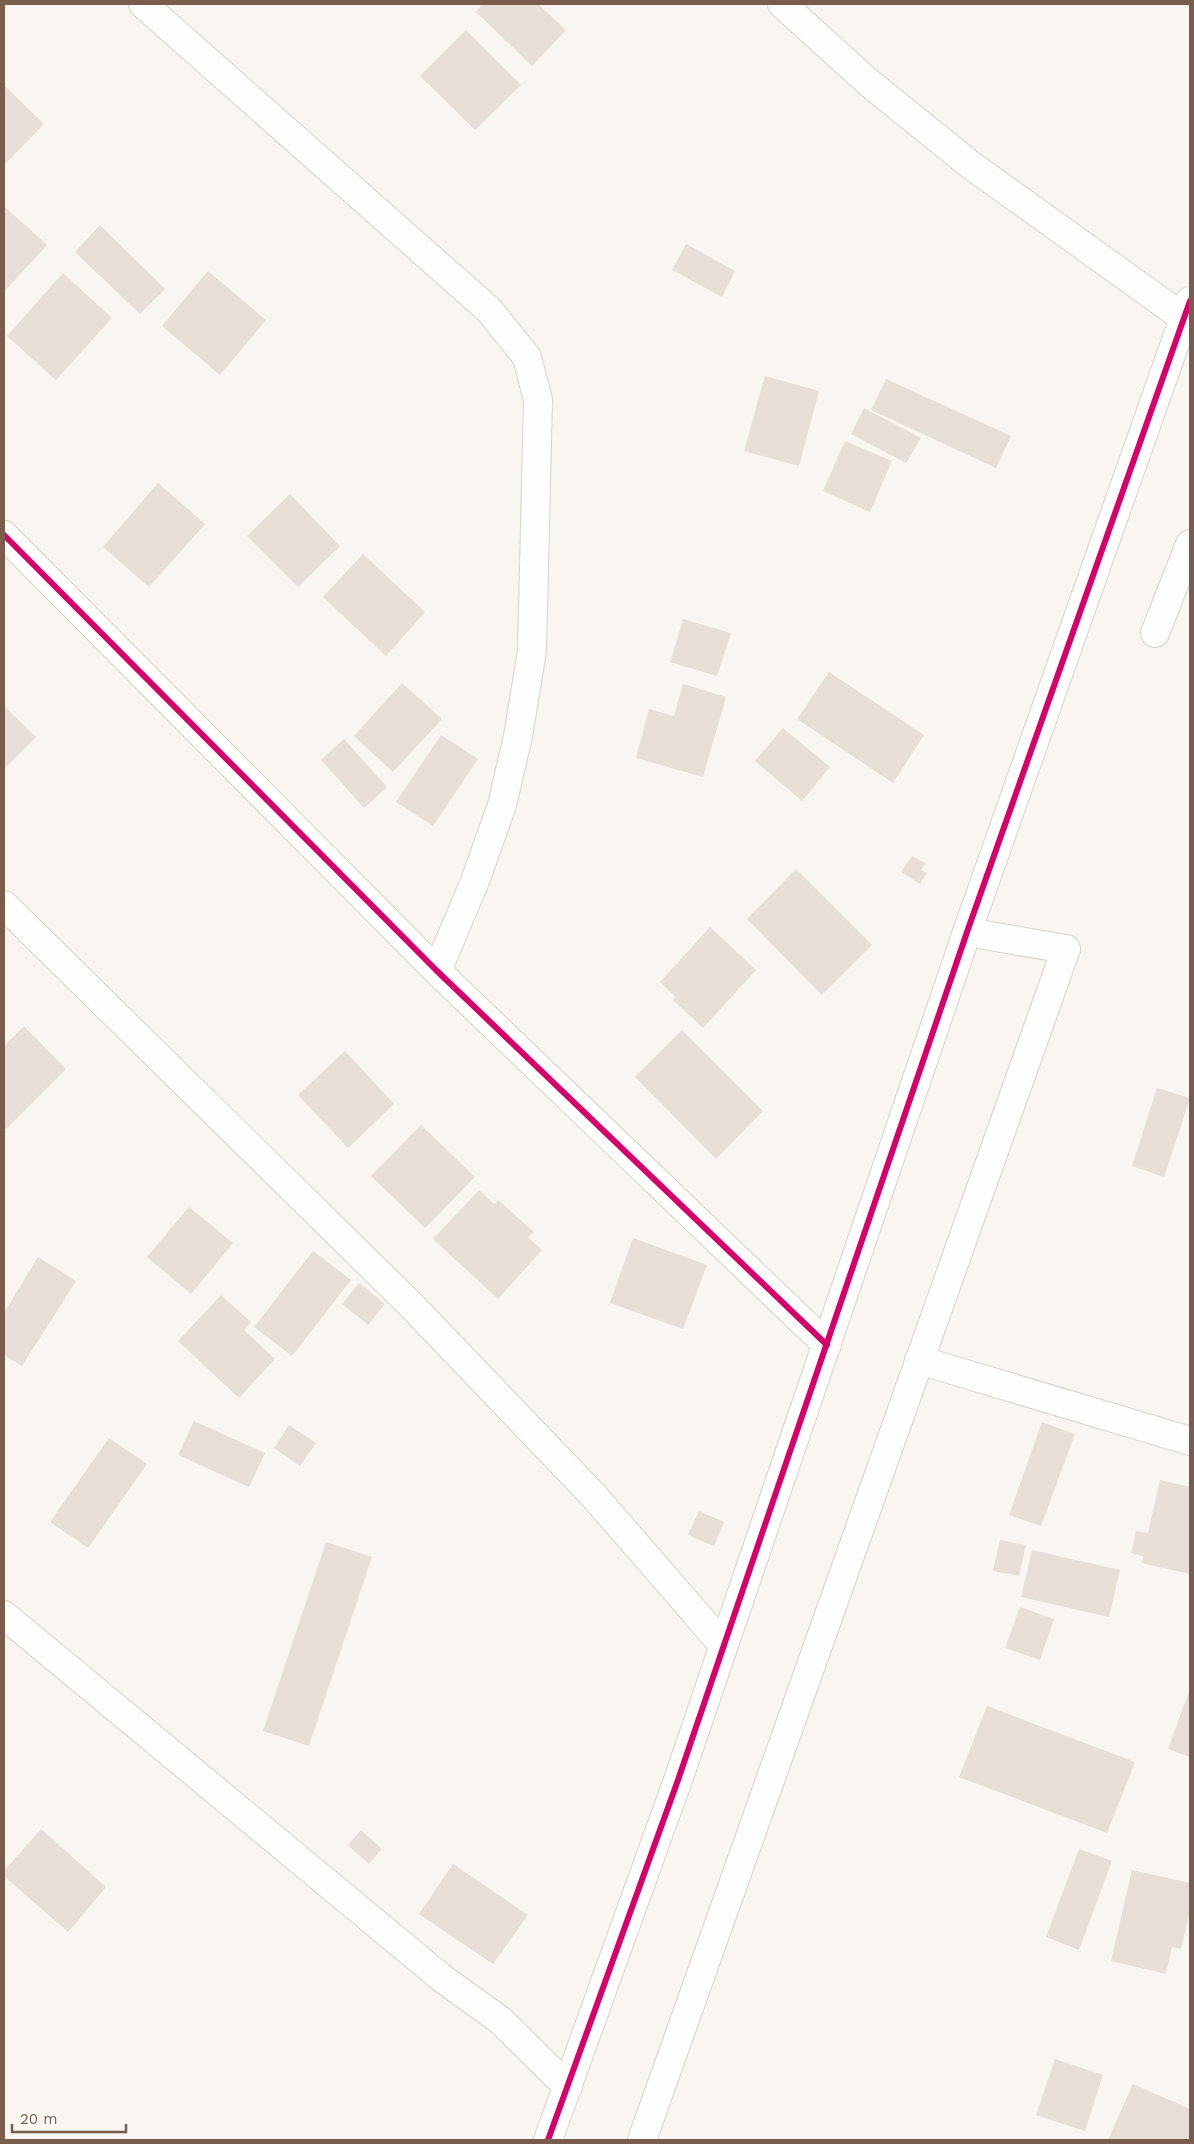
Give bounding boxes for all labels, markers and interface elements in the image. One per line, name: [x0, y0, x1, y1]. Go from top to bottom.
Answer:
scale bar: [12, 2102, 126, 2134]
text: 20 m: [20, 2110, 58, 2128]

